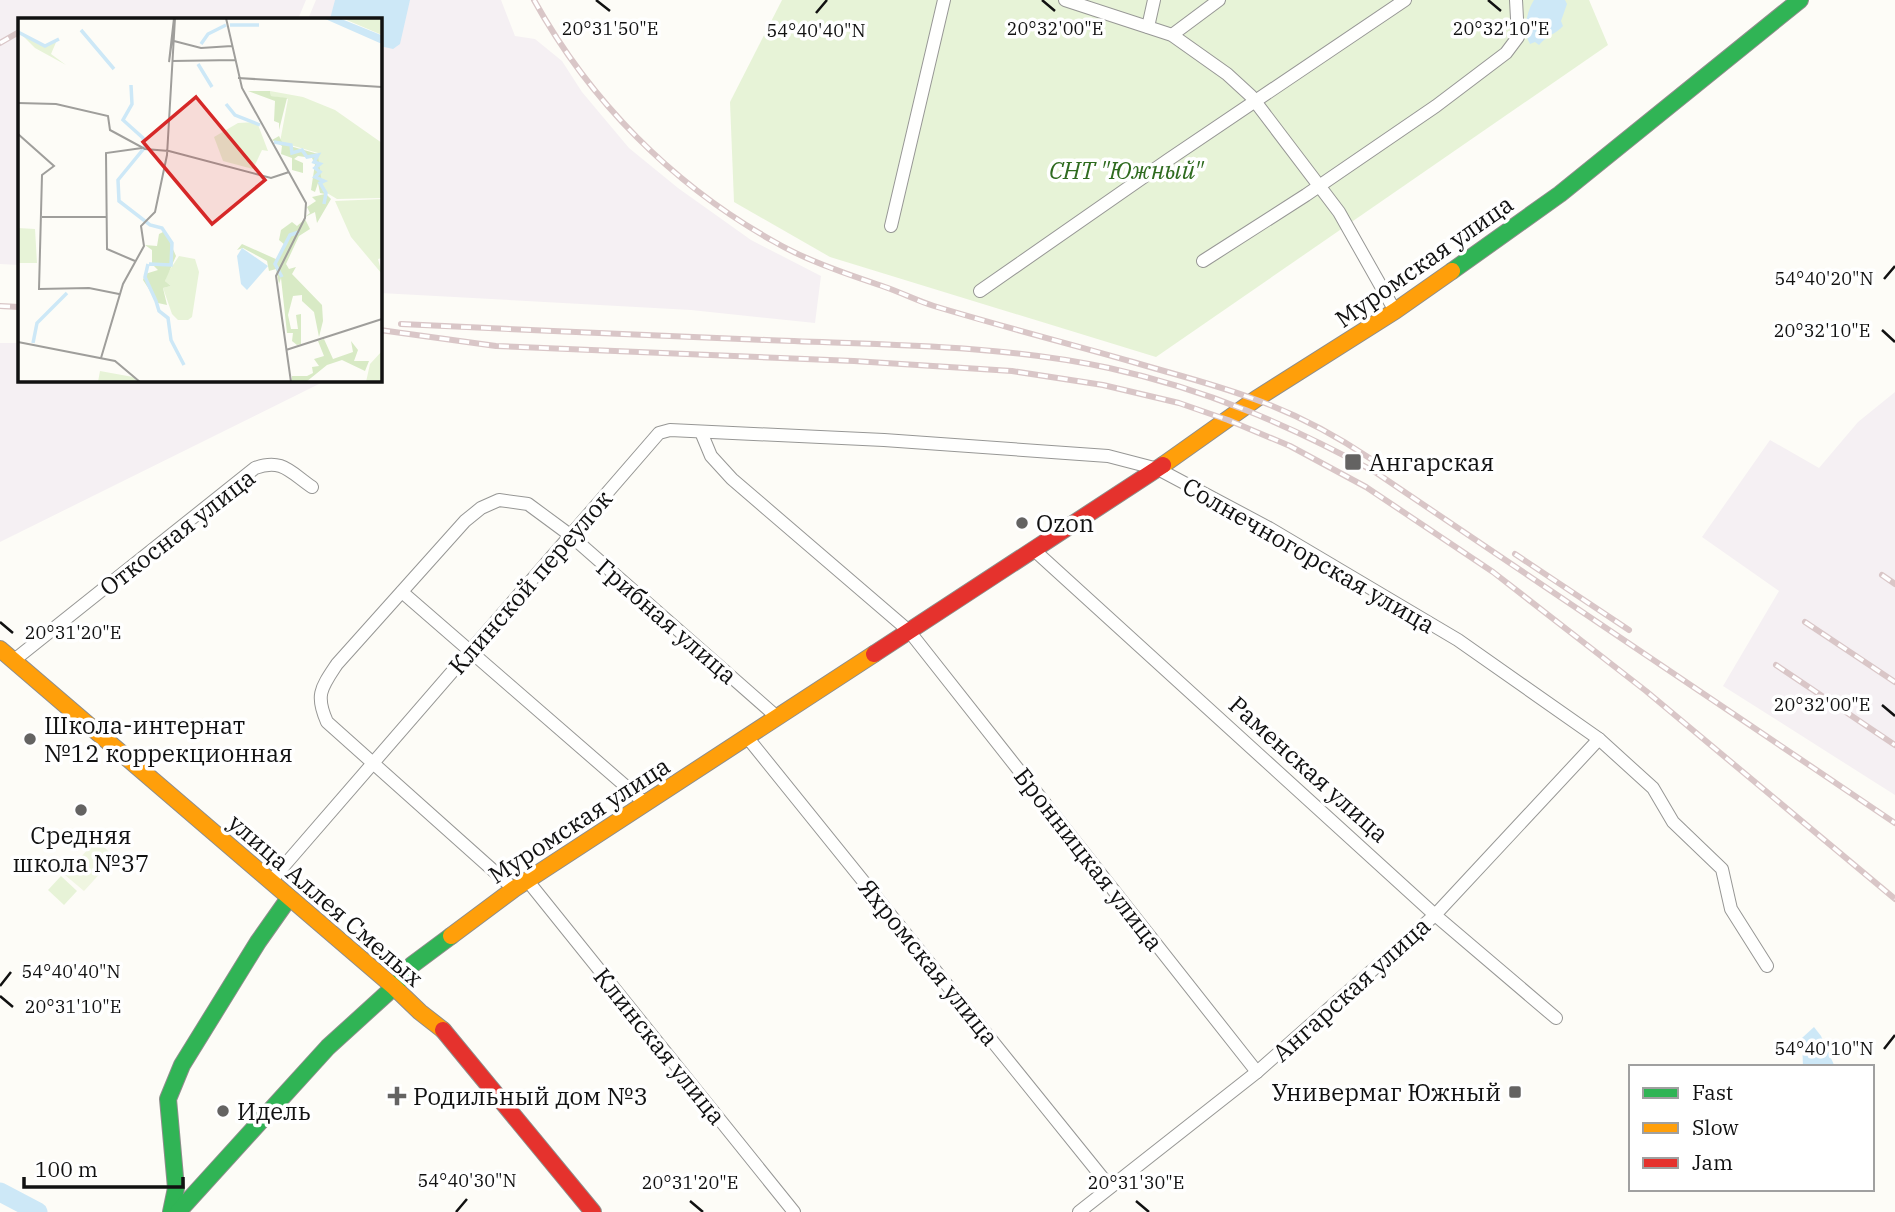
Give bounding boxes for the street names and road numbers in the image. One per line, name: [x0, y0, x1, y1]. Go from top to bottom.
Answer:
street label: Муромская улица: [1329, 188, 1519, 334]
street label: Откосная улица: [93, 461, 261, 603]
street label: Солнечногорская улица: [1177, 470, 1441, 640]
street label: Клинской переулок: [441, 483, 619, 681]
street label: Грибная улица: [590, 551, 744, 691]
street label: Раменская улица: [1222, 689, 1396, 849]
street label: Муромская улица: [482, 749, 676, 891]
street label: Бронницкая улица: [1007, 761, 1171, 957]
street label: улица Аллея Смелых: [222, 806, 430, 994]
street label: Яхромская улица: [852, 872, 1006, 1052]
street label: Ангарская улица: [1265, 910, 1437, 1068]
street label: Клинская улица: [587, 961, 733, 1131]

